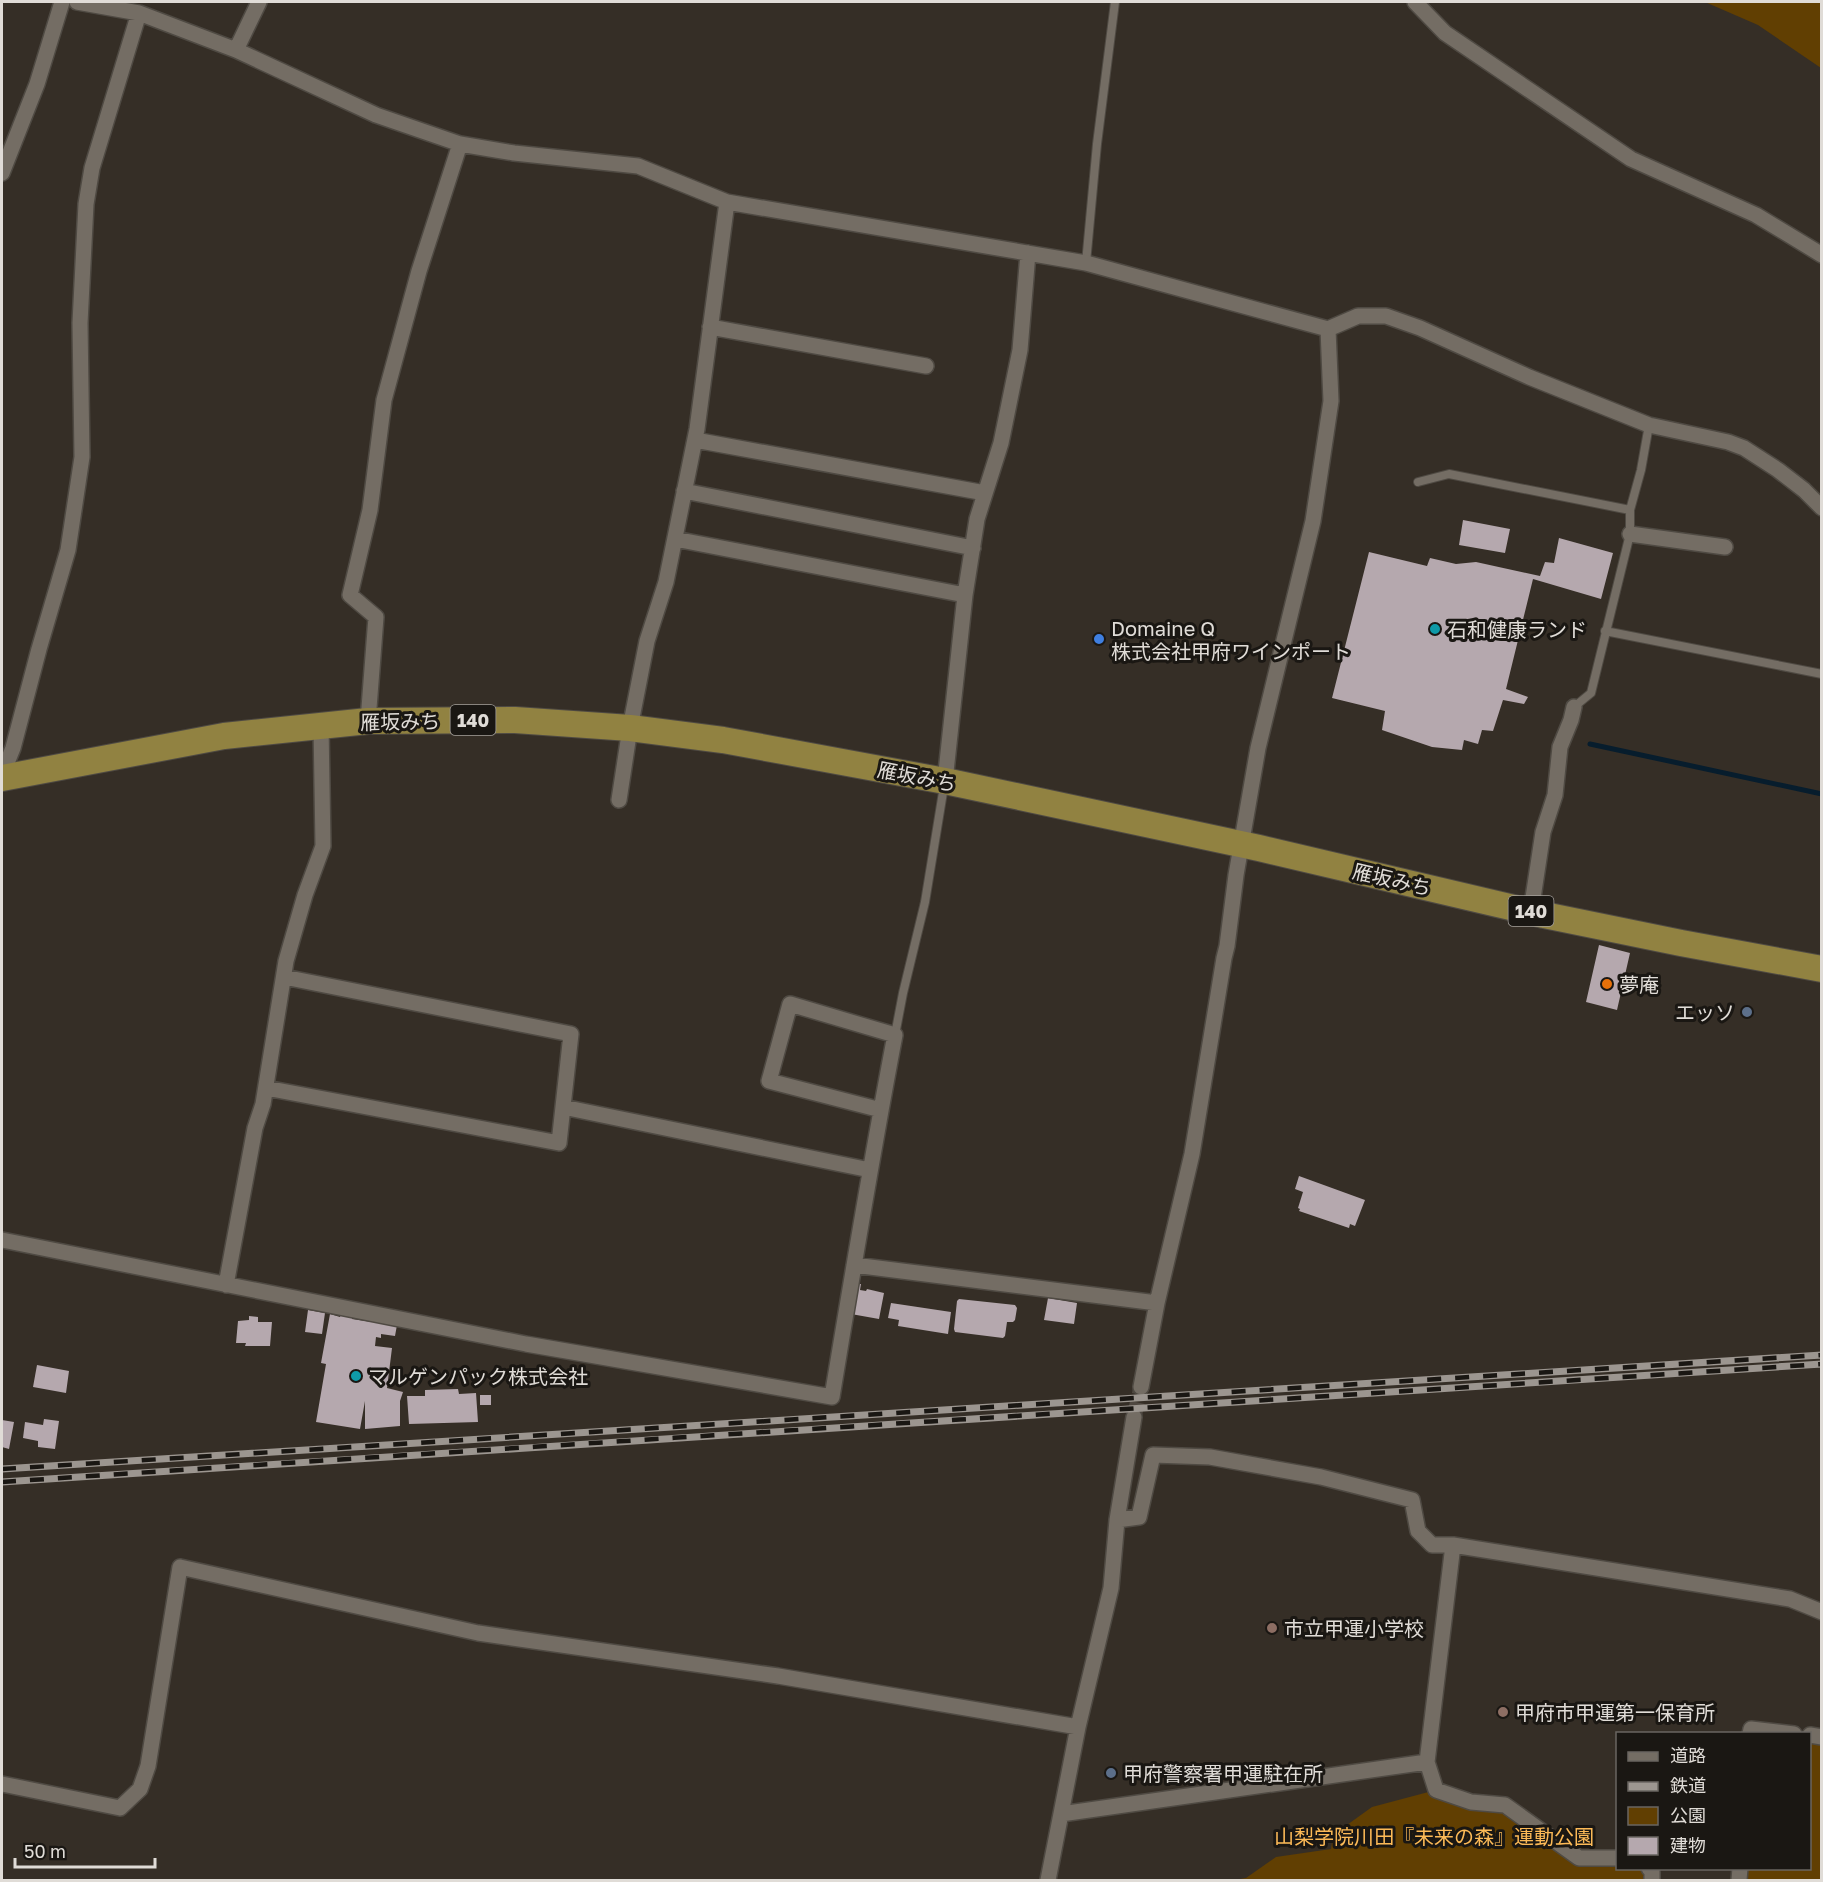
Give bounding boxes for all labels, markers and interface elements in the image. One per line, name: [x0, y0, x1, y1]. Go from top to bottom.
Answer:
place label: Domaine Q 株式会社甲府ワインポート: [1111, 616, 1351, 663]
place label: 石和健康ランド: [1447, 617, 1587, 641]
marker: 石和健康ランド: [1428, 622, 1442, 636]
marker: Domaine Q 株式会社甲府ワインポート: [1092, 632, 1106, 646]
road number: 140: [450, 705, 496, 735]
street label: 雁坂みち: [360, 708, 440, 734]
street label: 雁坂みち: [875, 757, 959, 795]
street label: 雁坂みち: [1350, 858, 1434, 900]
road number: 140: [1508, 896, 1553, 926]
place label: 夢庵: [1619, 972, 1659, 996]
marker: 夢庵: [1600, 977, 1614, 991]
place label: エッソ: [1675, 1000, 1735, 1024]
marker: エッソ: [1740, 1005, 1754, 1019]
place label: マルゲンパック株式会社: [368, 1364, 588, 1388]
marker: マルゲンパック株式会社: [349, 1369, 363, 1383]
place label: 市立甲運小学校: [1284, 1616, 1424, 1640]
marker: 市立甲運小学校: [1265, 1621, 1279, 1635]
place label: 甲府市甲運第一保育所: [1515, 1700, 1715, 1724]
marker: 甲府市甲運第一保育所: [1496, 1705, 1510, 1719]
legend: [1616, 1732, 1811, 1870]
text: 道路: [1670, 1744, 1706, 1766]
place label: 甲府警察署甲運駐在所: [1123, 1761, 1323, 1785]
marker: 甲府警察署甲運駐在所: [1104, 1766, 1118, 1780]
text: 鉄道: [1670, 1774, 1706, 1796]
text: 公園: [1670, 1804, 1706, 1826]
park label: 山梨学院川田『未来の森』運動公園: [1274, 1824, 1594, 1848]
scale bar: [15, 1831, 154, 1869]
text: 建物: [1670, 1834, 1706, 1856]
text: 50 m: [24, 1840, 66, 1862]

